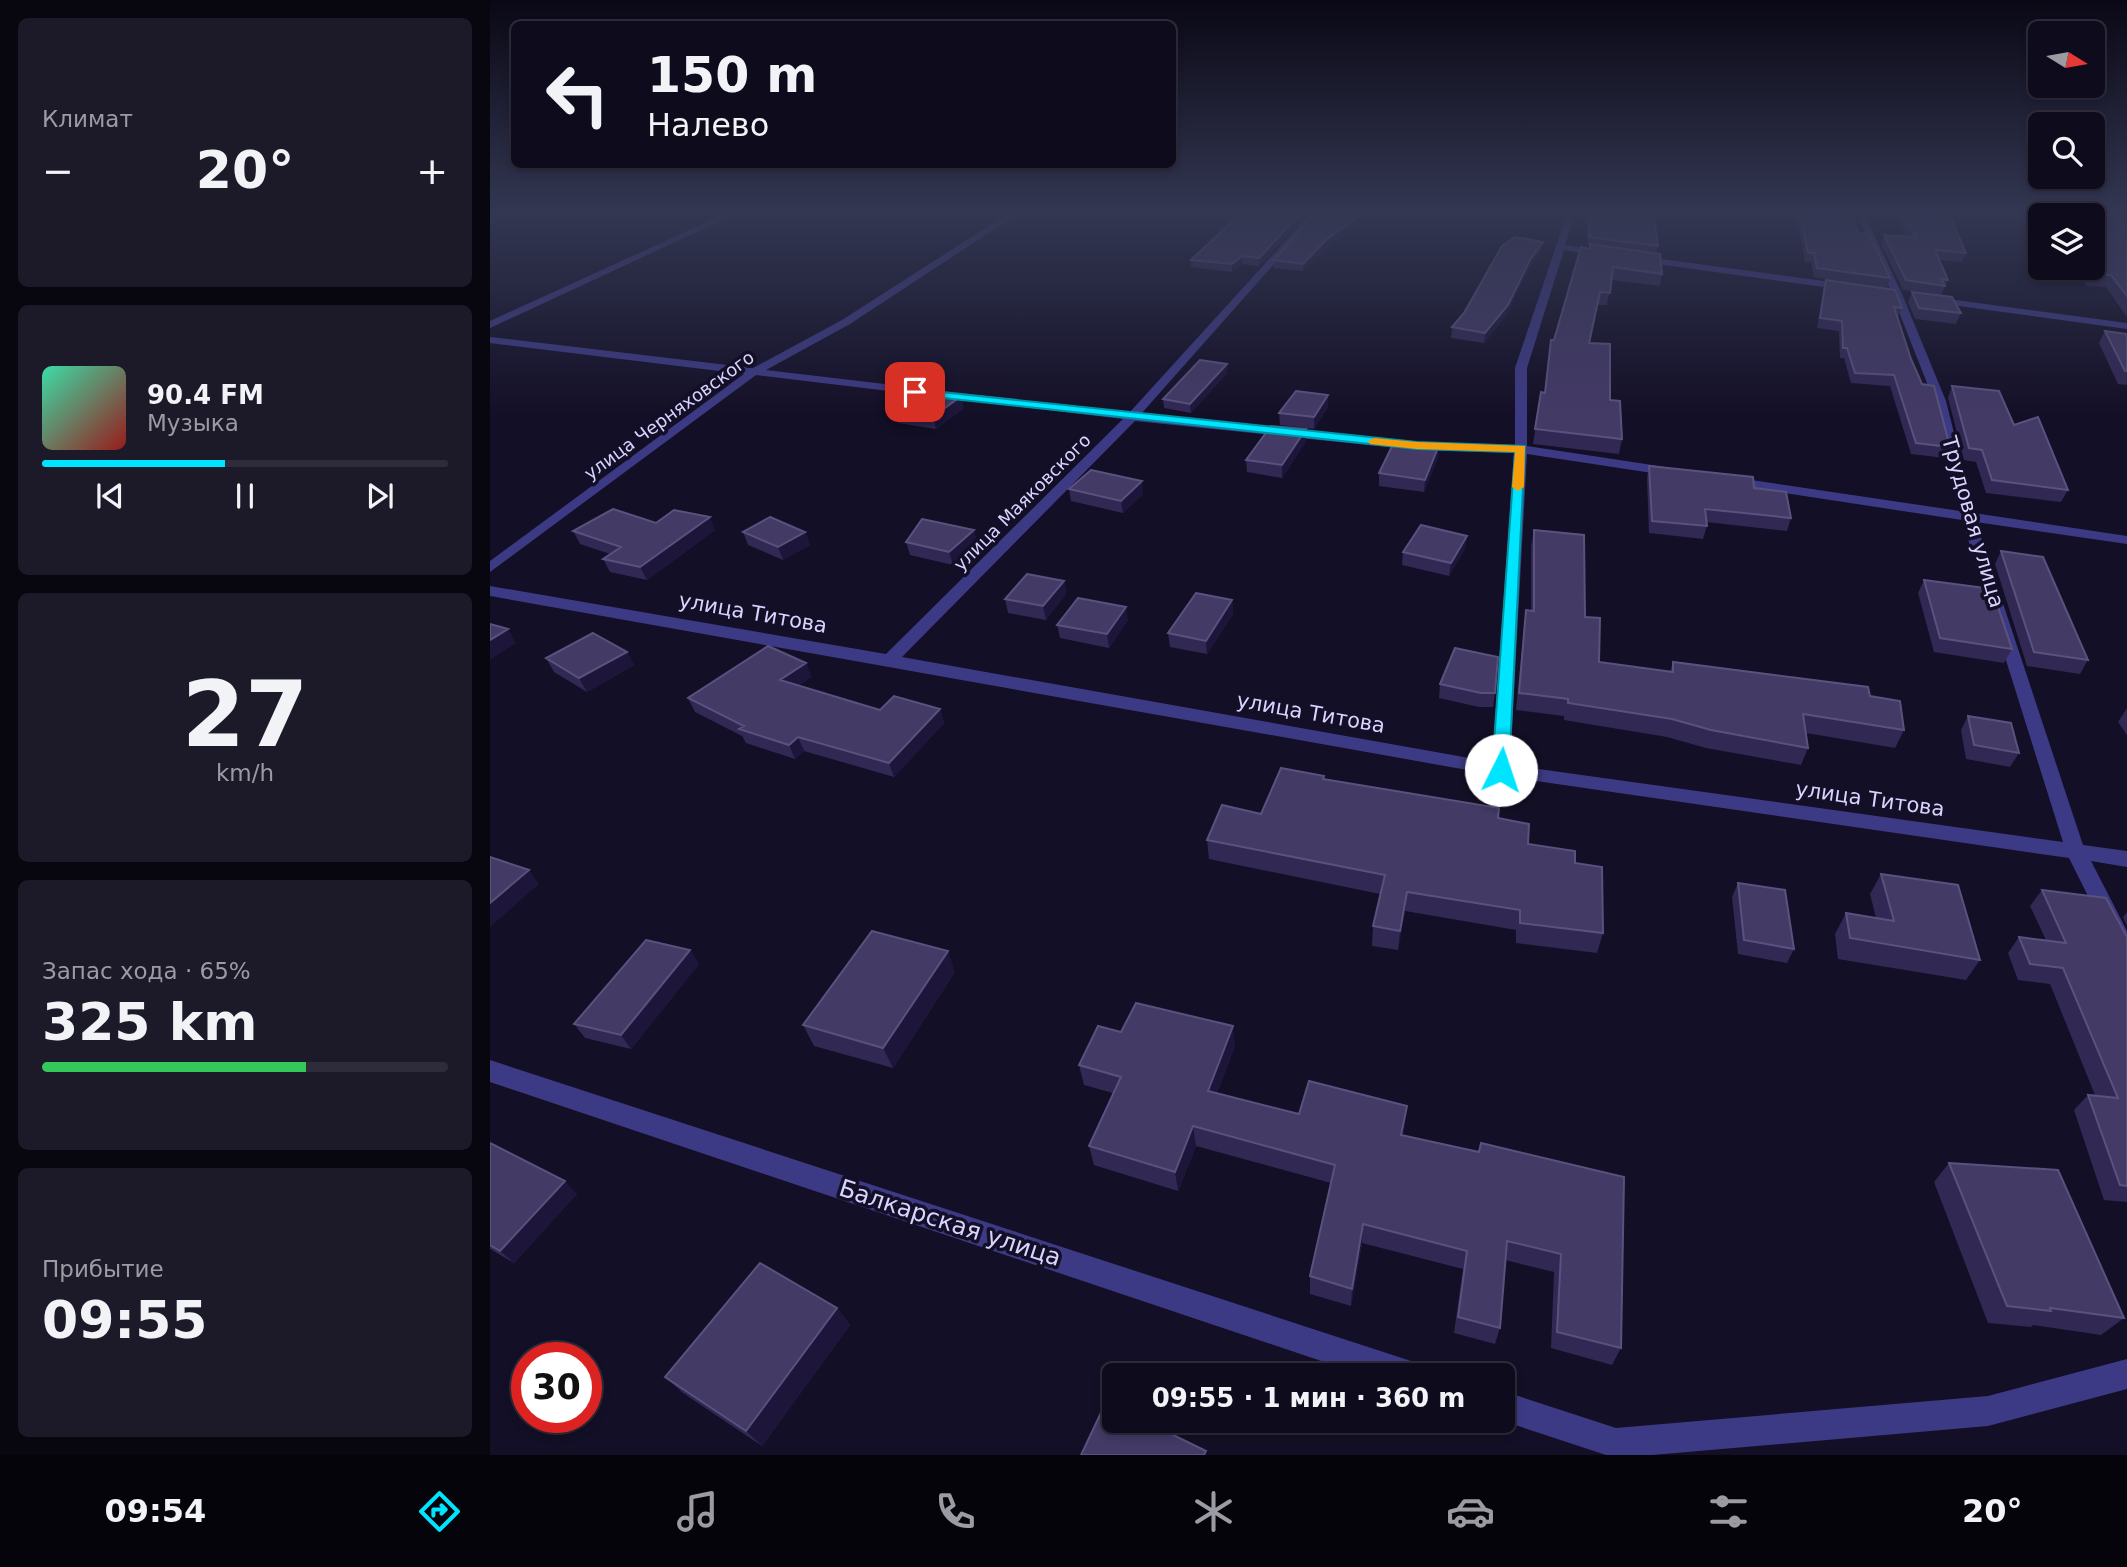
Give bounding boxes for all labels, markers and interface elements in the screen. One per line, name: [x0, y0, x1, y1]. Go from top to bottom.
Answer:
north arrow: [2028, 21, 2105, 98]
map controls: [2028, 21, 2105, 280]
text: 150 m: [647, 47, 817, 104]
icon: left: [532, 49, 623, 140]
text: Климат: [42, 106, 133, 132]
text: Налево: [647, 106, 769, 144]
button: search: [2028, 112, 2105, 189]
text: 20°: [196, 140, 294, 200]
text: −: [42, 149, 74, 193]
text: +: [416, 149, 448, 193]
button: layers: [2028, 203, 2105, 280]
street label: улица Черняховского: [580, 346, 758, 484]
pin: [885, 362, 945, 422]
icon: arrive: [896, 373, 934, 411]
text: 90.4 FM: [147, 380, 264, 410]
text: Музыка: [147, 410, 239, 436]
street label: улица Маяковского: [949, 429, 1095, 575]
street label: Трудовая улица: [1937, 433, 2009, 610]
icon: previous: [91, 477, 129, 515]
icon: pause: [226, 477, 264, 515]
icon: next: [361, 477, 399, 515]
street label: улица Титова: [677, 588, 829, 638]
text: 27: [182, 662, 308, 767]
street label: улица Титова: [1235, 688, 1387, 738]
position arrow: [1464, 733, 1538, 807]
text: km/h: [216, 760, 274, 786]
street label: улица Титова: [1794, 777, 1946, 821]
text: Запас хода · 65%: [42, 958, 251, 984]
text: 325 km: [42, 992, 257, 1052]
street label: Балкарская улица: [836, 1174, 1064, 1272]
text: Прибытие: [42, 1256, 164, 1282]
text: 09:55: [42, 1290, 208, 1350]
speed limit sign: 30: [511, 1342, 602, 1433]
text: 09:55 · 1 мин · 360 m: [1152, 1383, 1465, 1413]
icon: directions: [415, 1487, 464, 1536]
icon: music: [673, 1487, 722, 1536]
icon: phone: [931, 1487, 980, 1536]
icon: climate: [1189, 1487, 1238, 1536]
icon: car: [1446, 1487, 1495, 1536]
icon: filters: [1704, 1487, 1753, 1536]
text: 09:54: [104, 1492, 206, 1530]
text: 20°: [1962, 1492, 2022, 1530]

